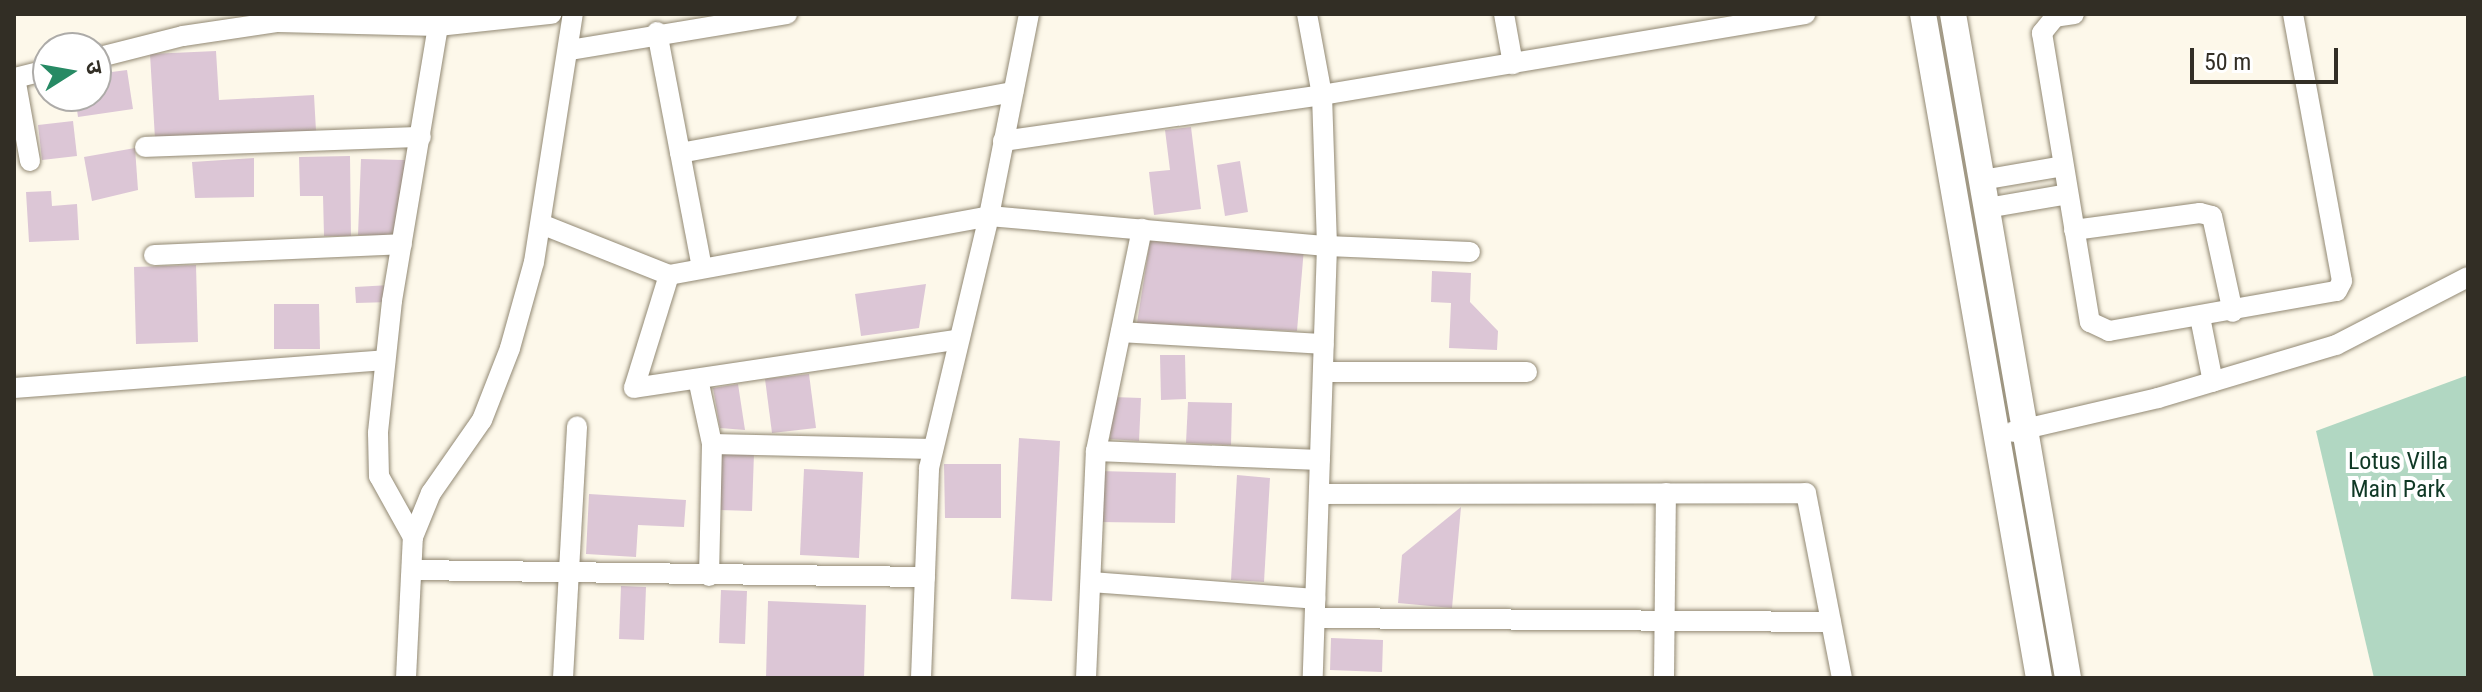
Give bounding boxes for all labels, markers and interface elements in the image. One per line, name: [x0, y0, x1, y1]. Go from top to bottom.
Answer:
north arrow: [32, 32, 112, 112]
scale bar: [2194, 32, 2342, 82]
text: 50 m: [2204, 48, 2251, 76]
text: उ: [81, 59, 108, 76]
park label: Lotus Villa Main Park: [2348, 448, 2448, 504]

